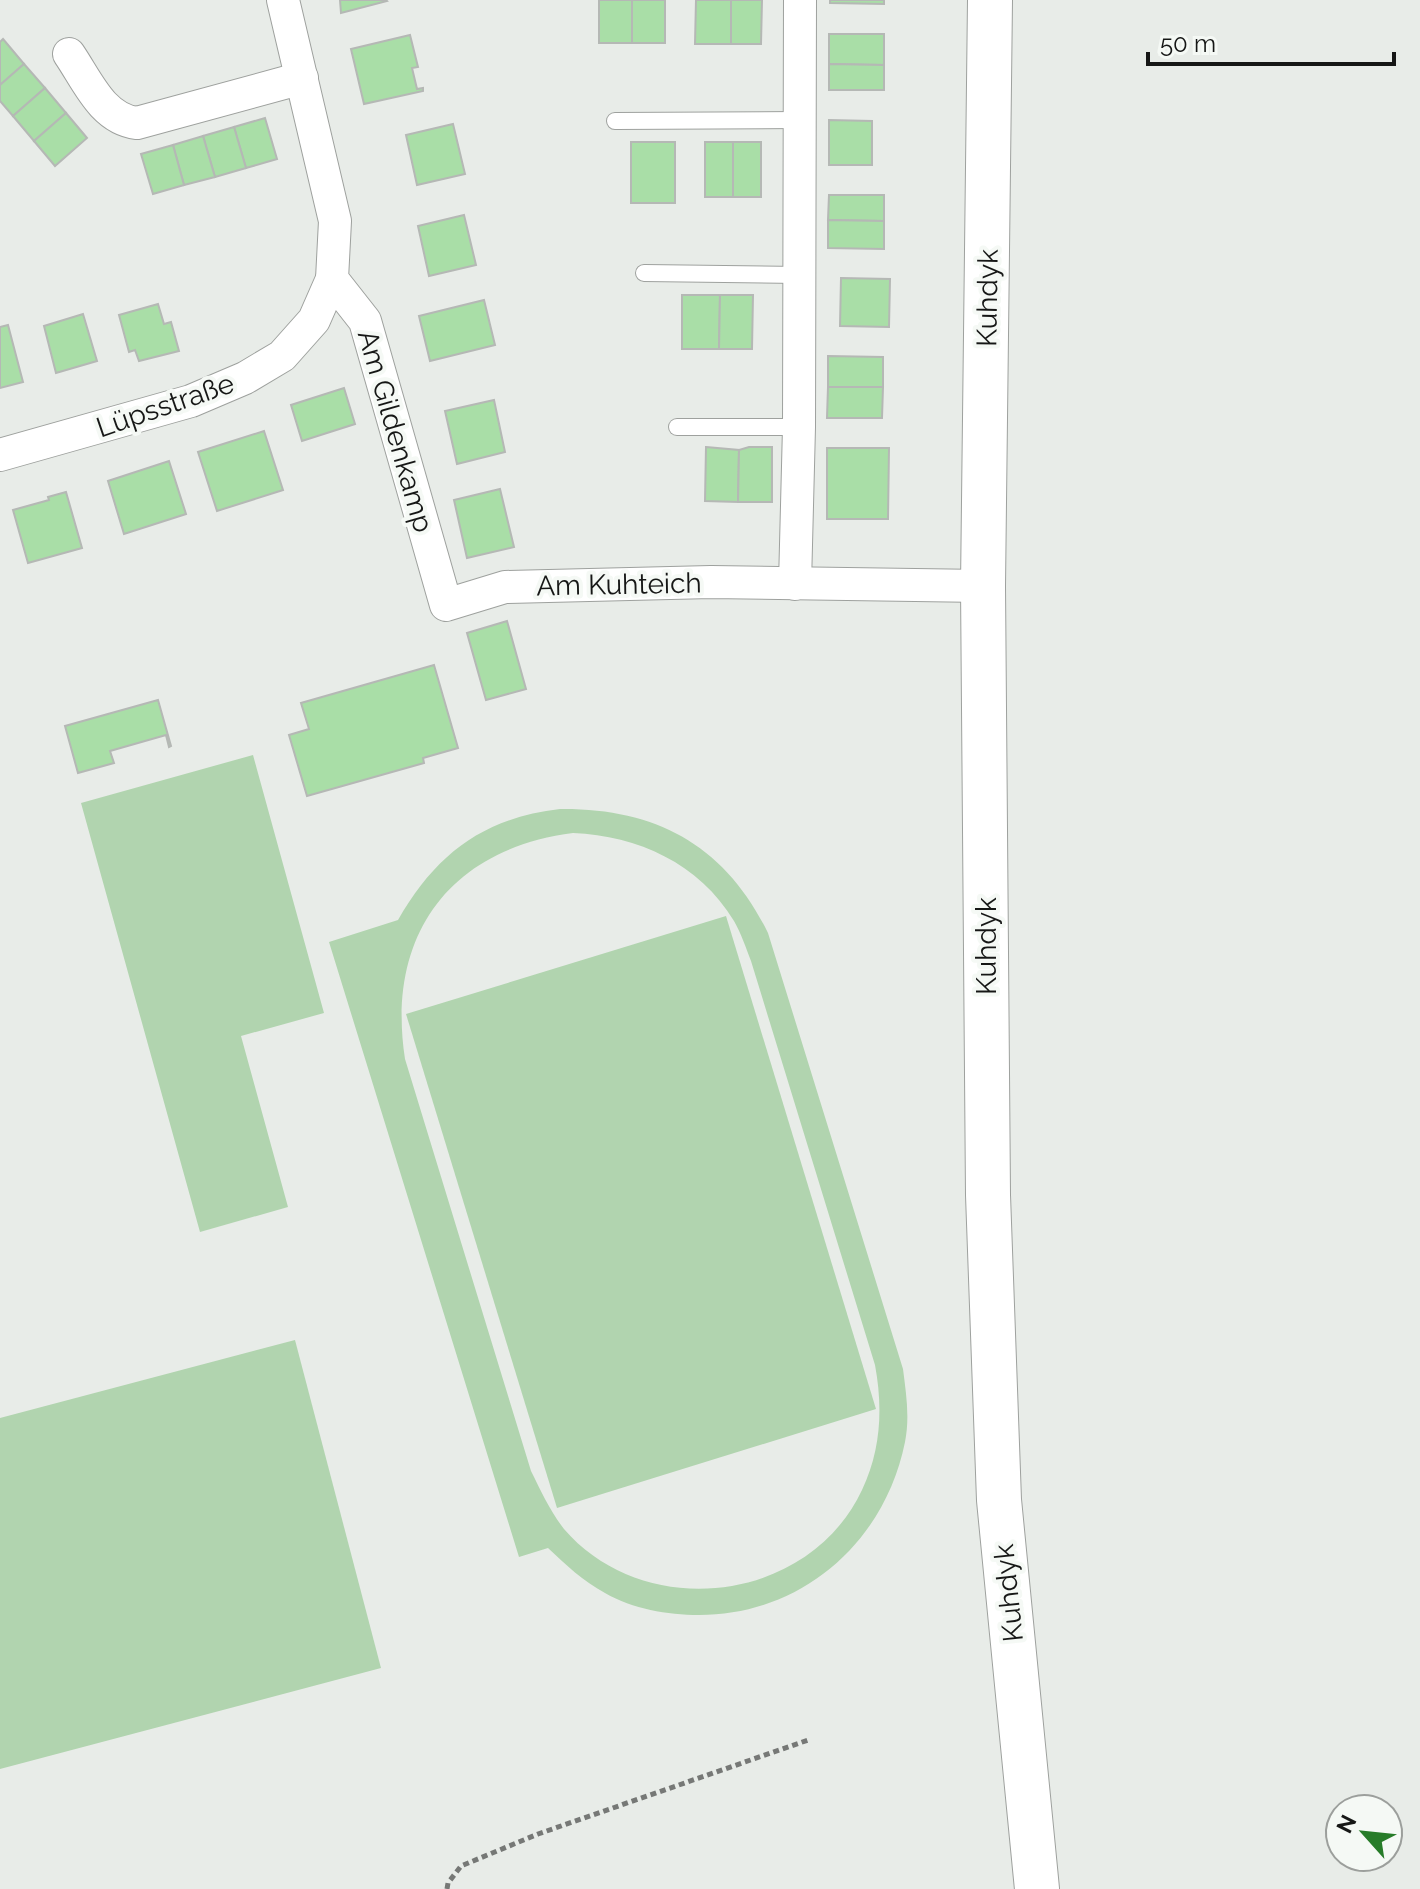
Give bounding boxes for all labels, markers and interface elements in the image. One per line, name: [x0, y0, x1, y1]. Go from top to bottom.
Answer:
scale bar: [1148, 16, 1394, 66]
text: 50 m: [1160, 29, 1216, 58]
street label: Kuhdyk: [970, 249, 1005, 347]
street label: Am Gildenkamp: [351, 326, 440, 536]
street label: Lüpsstraße: [92, 367, 238, 444]
street label: Am Kuhteich: [536, 567, 702, 602]
street label: Kuhdyk: [970, 897, 1003, 995]
street label: Kuhdyk: [987, 1542, 1030, 1643]
north arrow: [1324, 1793, 1404, 1873]
text: N: [1331, 1811, 1362, 1837]

